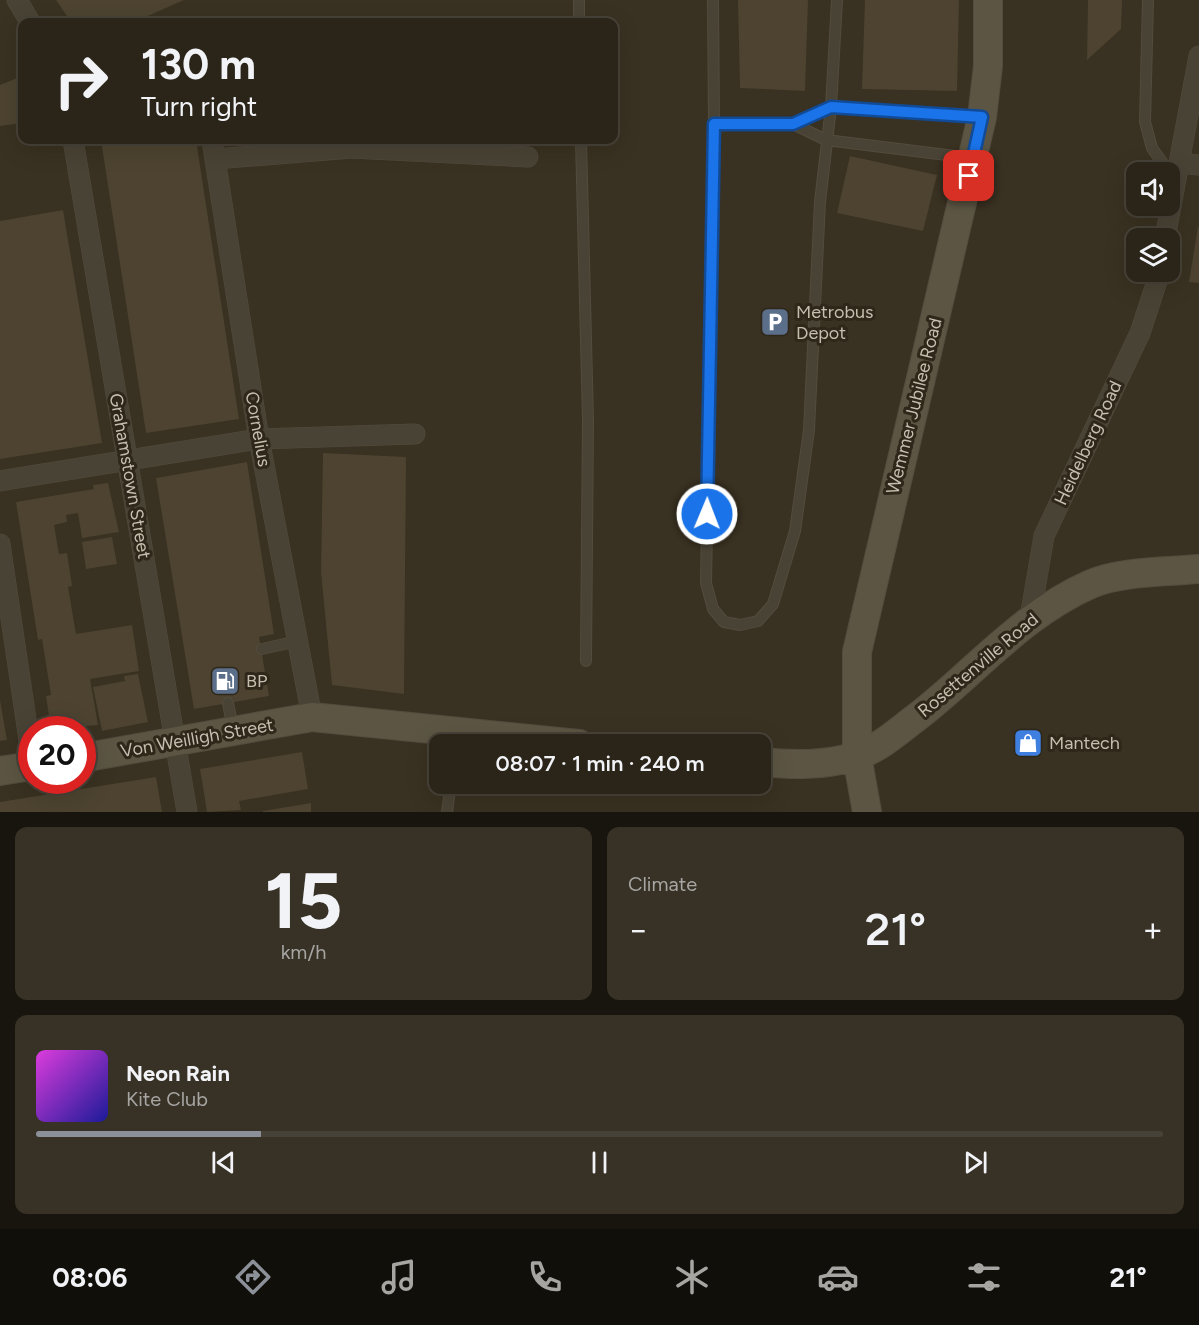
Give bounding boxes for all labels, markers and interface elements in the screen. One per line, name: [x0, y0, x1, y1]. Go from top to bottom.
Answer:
text: 130 m: [141, 39, 256, 90]
icon: right: [42, 42, 120, 120]
text: Turn right: [141, 90, 257, 123]
pin: [943, 150, 994, 201]
icon: arrive: [952, 159, 985, 192]
map controls: [1126, 162, 1180, 282]
button: sound: [1126, 162, 1180, 216]
button: layers: [1126, 228, 1180, 282]
place label: Metrobus Depot: [796, 301, 873, 344]
parking icon: Metrobus Depot: [759, 306, 791, 338]
street label: Wemmer Jubilee Road: [881, 316, 947, 496]
street label: Heidelberg Road: [1050, 377, 1126, 509]
street label: Cornelius: [241, 390, 275, 468]
street label: Grahamstown Street: [105, 391, 155, 561]
position arrow: [675, 482, 739, 546]
street label: Rosettenville Road: [913, 608, 1043, 722]
fuel station icon: BP: [209, 665, 241, 697]
place label: BP: [246, 670, 267, 692]
street label: Von Weilligh Street: [119, 714, 275, 762]
speed limit sign: 20: [18, 716, 96, 794]
shop icon: Mantech: [1012, 727, 1044, 759]
place label: Mantech: [1049, 732, 1120, 754]
text: 08:07 · 1 min · 240 m: [495, 750, 705, 777]
text: 15: [264, 854, 343, 948]
text: Climate: [628, 872, 697, 896]
text: 21°: [865, 902, 926, 956]
text: −: [628, 910, 649, 949]
text: +: [1142, 910, 1163, 949]
text: km/h: [281, 940, 326, 964]
text: Neon Rain: [126, 1060, 230, 1087]
text: Kite Club: [126, 1087, 208, 1111]
icon: previous: [207, 1146, 240, 1179]
icon: pause: [583, 1146, 616, 1179]
icon: next: [959, 1146, 992, 1179]
icon: directions: [232, 1256, 274, 1298]
icon: music: [378, 1256, 420, 1298]
icon: phone: [524, 1256, 566, 1298]
icon: climate: [671, 1256, 713, 1298]
icon: car: [817, 1256, 859, 1298]
icon: filters: [963, 1256, 1005, 1298]
text: 08:06: [52, 1261, 127, 1294]
text: 21°: [1110, 1261, 1147, 1294]

